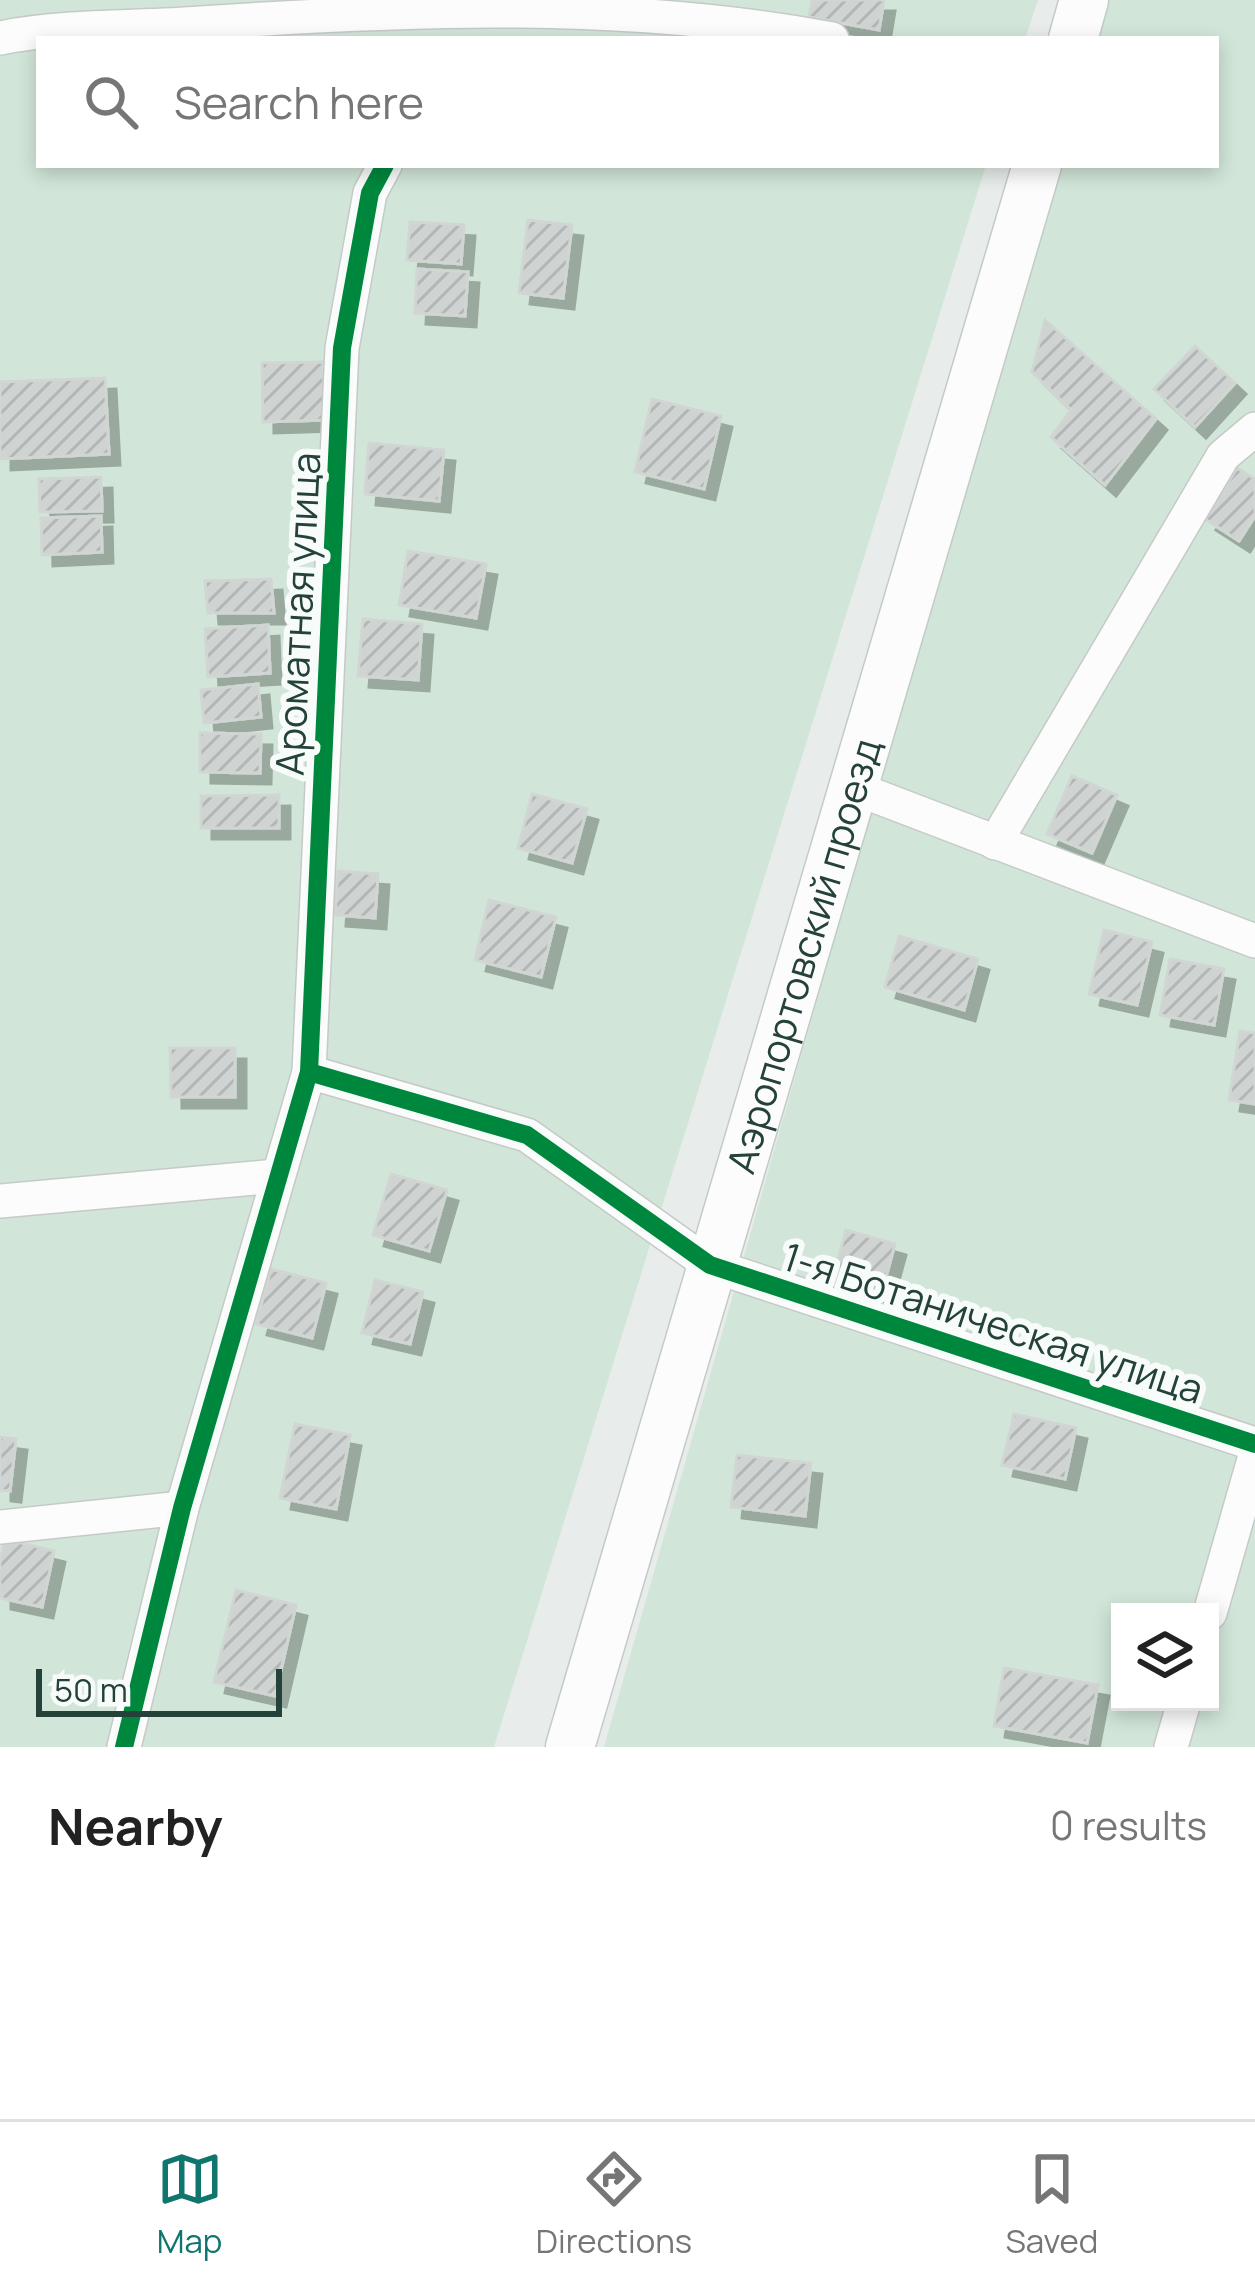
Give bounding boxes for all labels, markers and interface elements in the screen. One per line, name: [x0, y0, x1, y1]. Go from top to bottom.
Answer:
search box: [36, 36, 1219, 168]
icon: search: [78, 69, 144, 135]
text: Search here: [174, 71, 424, 133]
street label: Ароматная улица: [262, 451, 332, 777]
street label: Аэропортовский проезд: [713, 732, 893, 1179]
street label: 1-я Ботаническая улица: [776, 1229, 1210, 1416]
map controls: [1111, 1603, 1219, 1711]
button: layers: [1111, 1603, 1219, 1711]
scale bar: [36, 1663, 282, 1716]
text: 50 m: [54, 1667, 128, 1712]
text: Nearby: [48, 1791, 223, 1860]
text: 0 results: [1050, 1798, 1207, 1852]
tab: Map: [157, 2146, 223, 2263]
tab: Directions: [536, 2146, 692, 2263]
tab: Saved: [1005, 2146, 1098, 2263]

